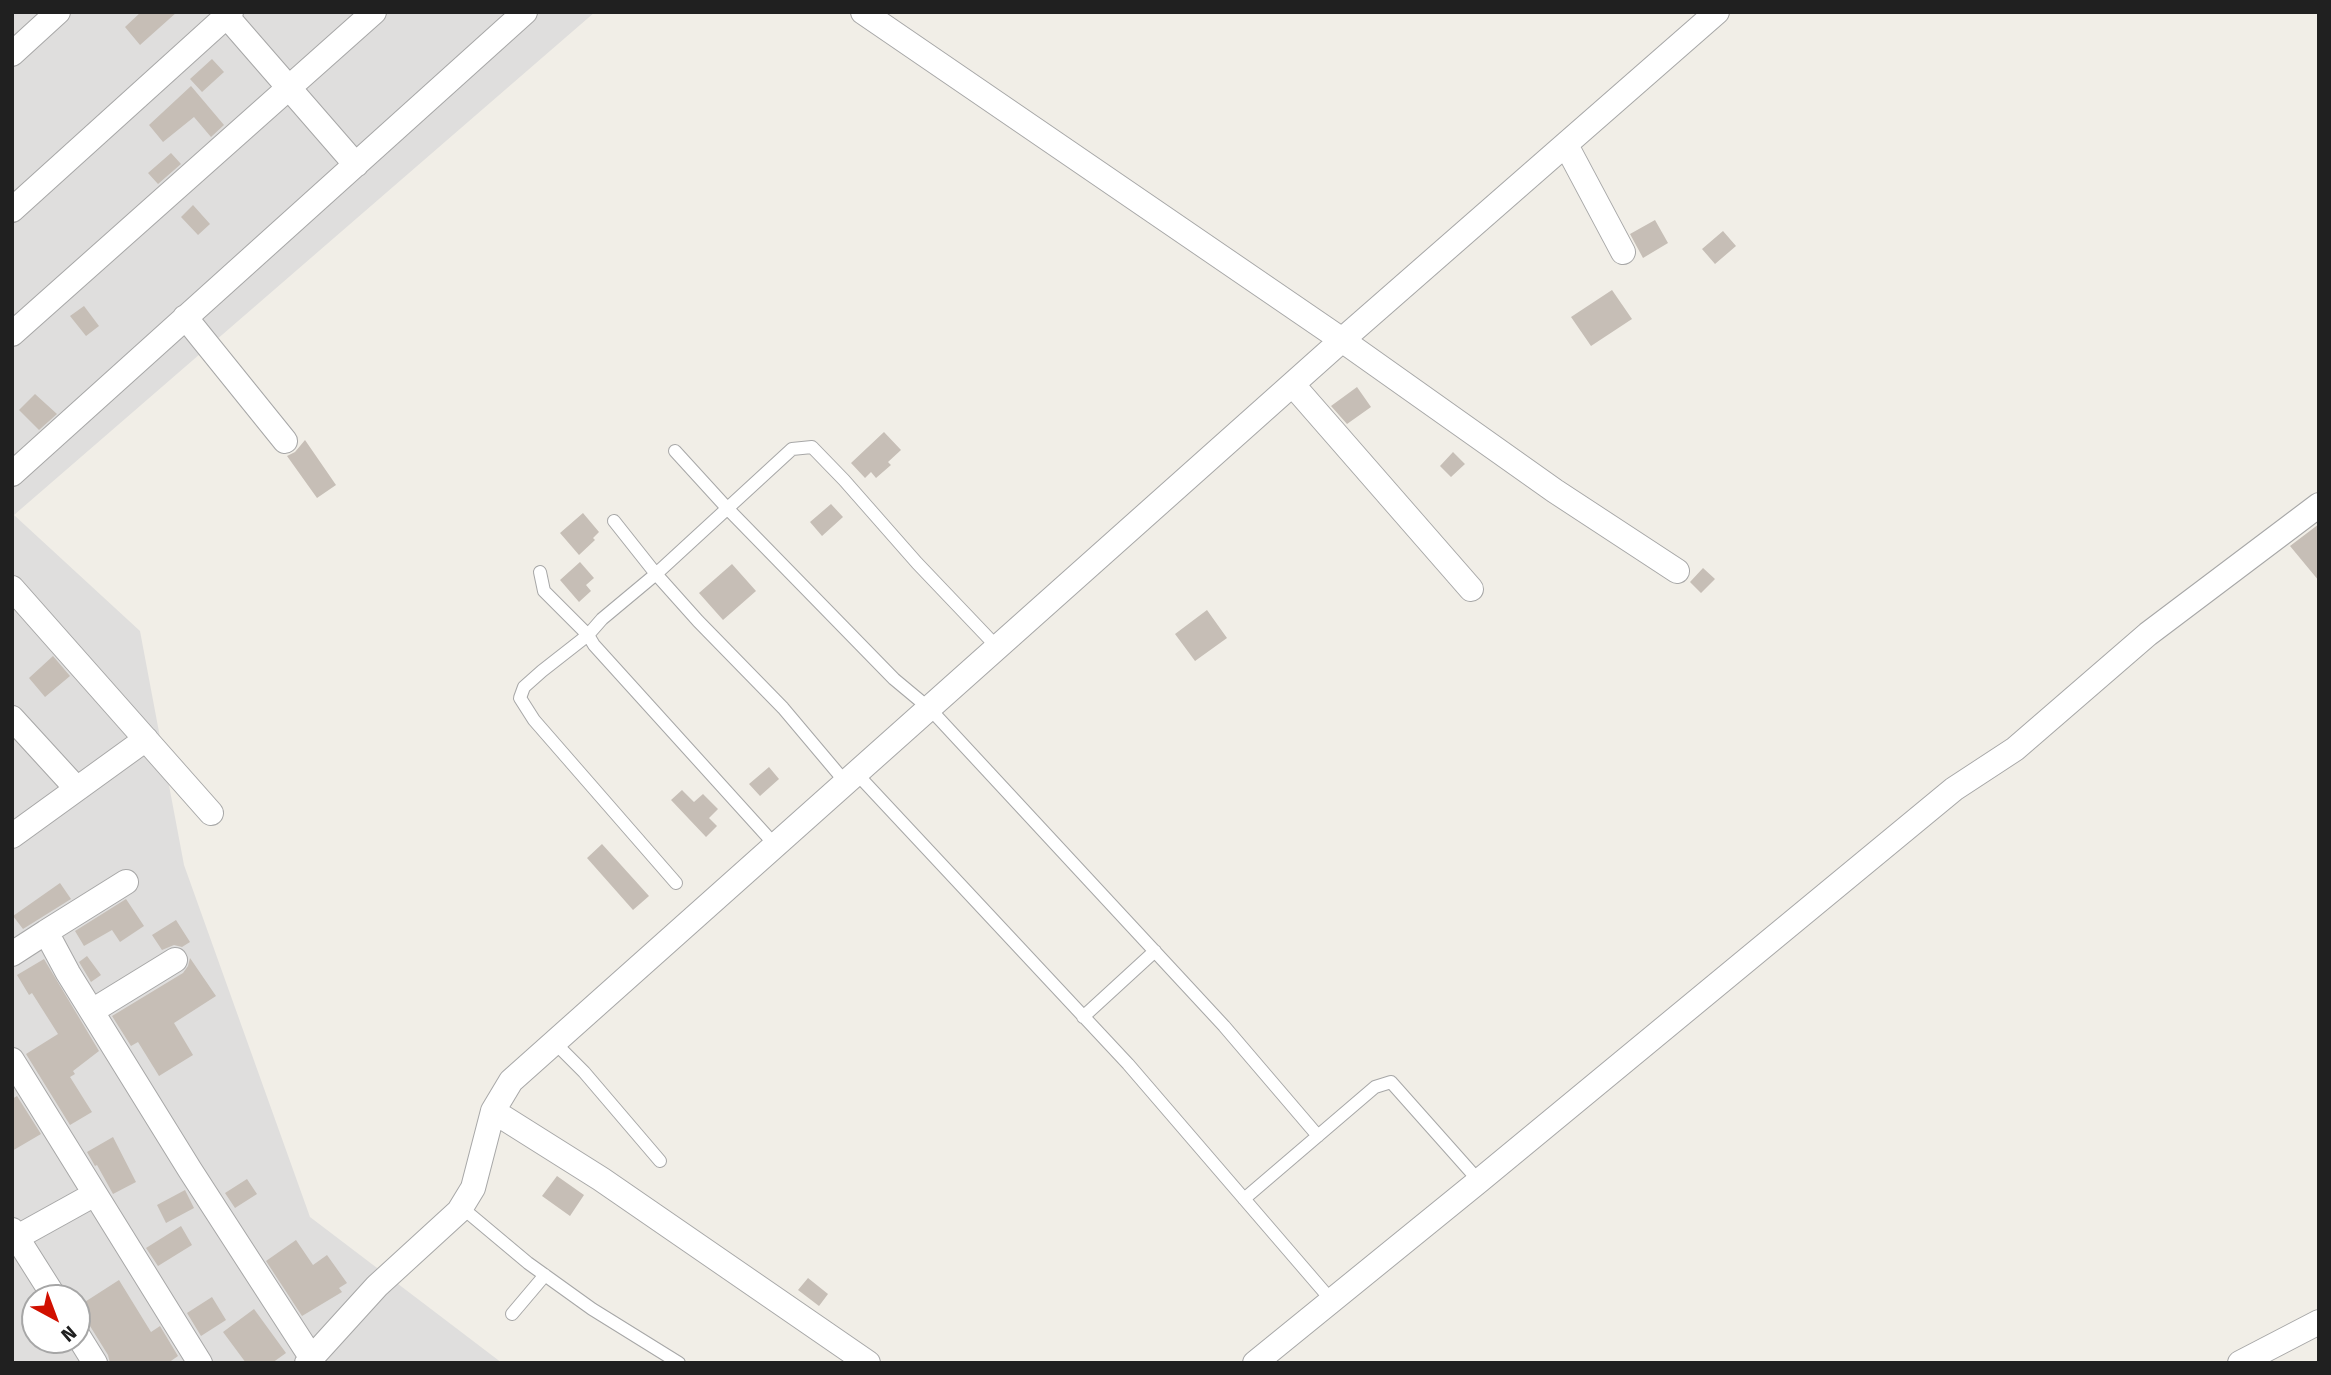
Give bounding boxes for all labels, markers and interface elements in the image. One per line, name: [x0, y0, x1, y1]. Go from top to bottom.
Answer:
north arrow: [21, 1284, 91, 1354]
text: N: [56, 1321, 81, 1347]

